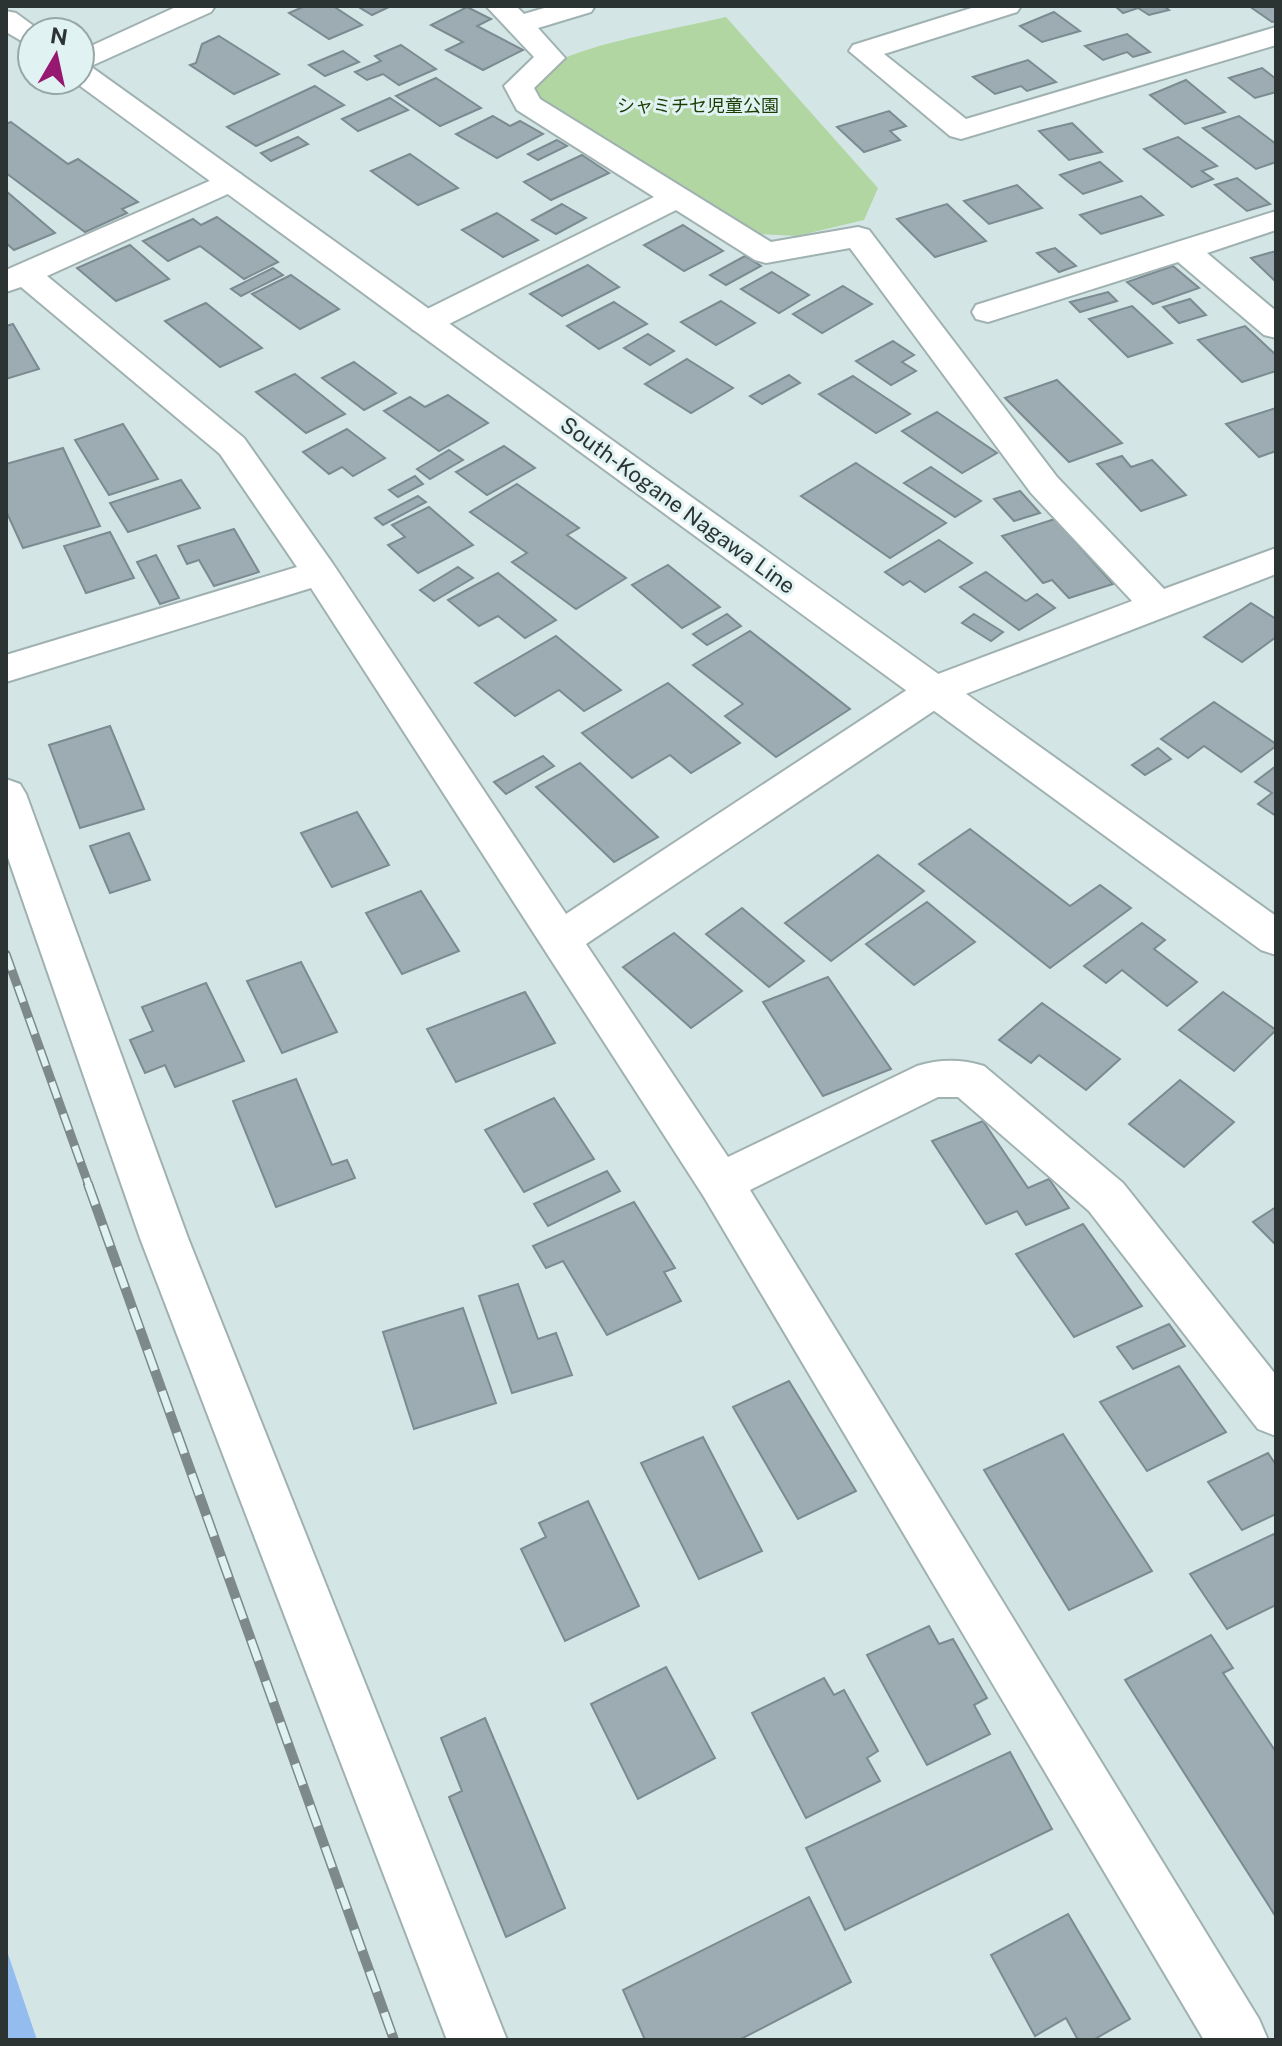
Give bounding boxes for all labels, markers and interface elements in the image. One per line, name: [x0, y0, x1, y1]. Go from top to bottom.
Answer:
north arrow: [16, 16, 96, 96]
text: N: [49, 22, 70, 50]
park label: シャミチセ児童公園: [617, 95, 779, 116]
street label: South-Kogane Nagawa Line: [556, 411, 800, 599]

